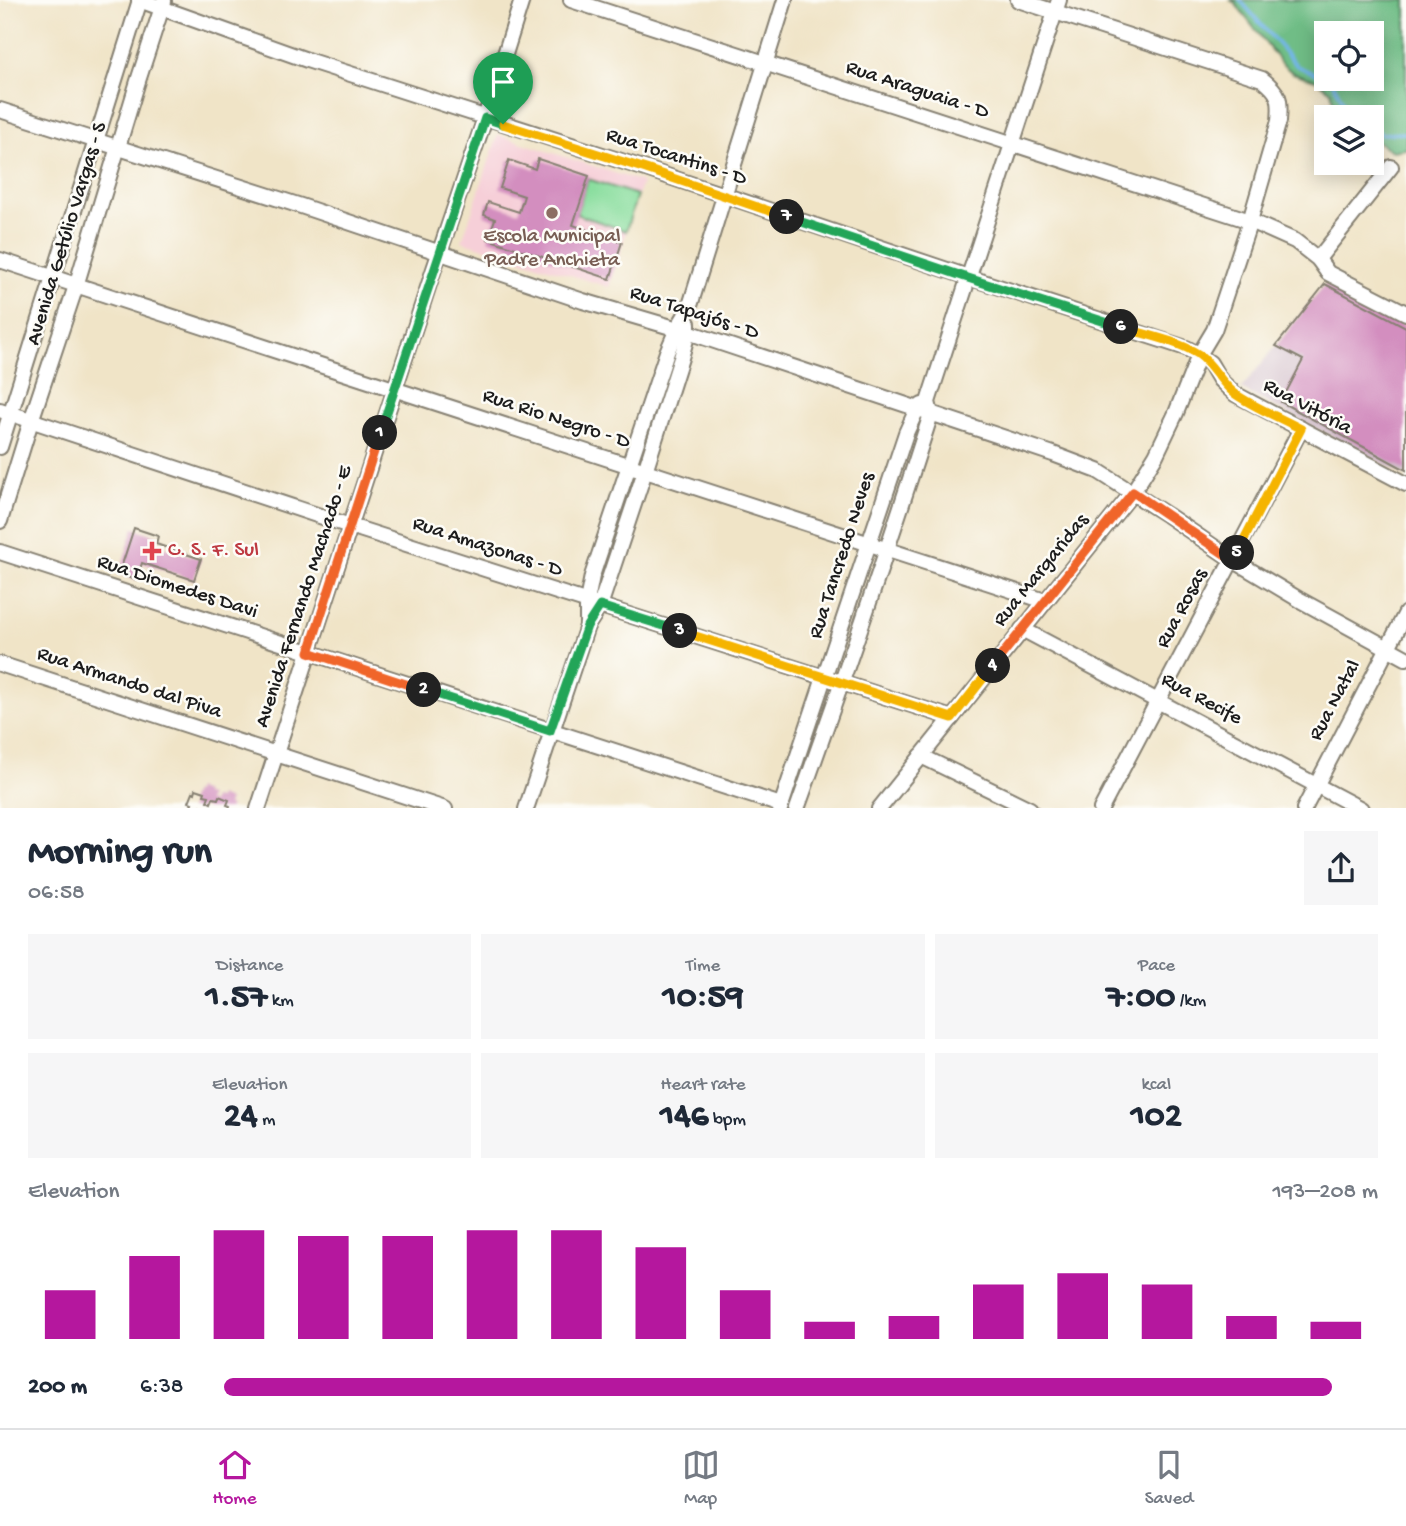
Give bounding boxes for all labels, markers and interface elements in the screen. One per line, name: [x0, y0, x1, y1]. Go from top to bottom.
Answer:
map controls: [1314, 21, 1384, 175]
button: locate: [1314, 21, 1384, 91]
pin: [473, 52, 533, 124]
street label: Rua Araguaia - D: [842, 56, 992, 126]
icon: arrive: [484, 63, 522, 101]
button: layers: [1314, 105, 1384, 175]
street label: Avenida Getúlio Vargas - S: [22, 119, 114, 349]
street label: Rua Tocantins - D: [603, 124, 750, 193]
pin: 7: [770, 200, 804, 234]
marker: Escola Municipal Padre Anchieta: [544, 205, 560, 221]
text: 7: [782, 205, 791, 228]
place label: Escola Municipal Padre Anchieta: [483, 225, 621, 274]
street label: Rua Tapajós - D: [626, 281, 762, 347]
pin: 6: [1104, 310, 1138, 344]
text: 6: [1116, 315, 1125, 338]
street label: Rua Vitória: [1258, 374, 1357, 442]
street label: Rua Rio Negro - D: [479, 384, 633, 456]
pin: 1: [362, 416, 398, 450]
text: 1: [376, 421, 383, 444]
street label: Avenida Fernando Machado - E: [251, 462, 359, 731]
street label: Rua Tancredo Neves: [804, 469, 882, 642]
street label: Rua Margaridas: [989, 508, 1096, 633]
street label: Rua Amazonas - D: [409, 512, 565, 584]
pin: 5: [1220, 536, 1254, 570]
place label: C. S. F. Sul: [168, 539, 259, 564]
marker: C. S. F. Sul: [142, 541, 162, 561]
text: 5: [1232, 541, 1242, 564]
street label: Rua Diomedes Davi: [94, 550, 260, 626]
street label: Rua Rosas: [1152, 564, 1215, 653]
pin: 3: [662, 614, 698, 648]
text: 3: [675, 619, 684, 642]
street label: Rua Armando dal Piva: [34, 642, 226, 726]
pin: 4: [976, 648, 1010, 684]
text: 4: [988, 654, 997, 677]
street label: Rua Natal: [1304, 656, 1368, 746]
street label: Rua Recife: [1156, 668, 1247, 732]
pin: 2: [406, 672, 442, 708]
text: 2: [419, 678, 428, 701]
button: share: [1304, 831, 1378, 905]
text: Morning run: [28, 832, 212, 876]
text: 06:58: [28, 880, 85, 907]
text: Distance: [216, 955, 283, 978]
text: Time: [686, 955, 720, 978]
text: Pace: [1138, 955, 1175, 978]
text: 1.57: [206, 978, 267, 1019]
text: 10:59: [663, 978, 743, 1019]
text: 7:00: [1106, 978, 1175, 1019]
text: km: [267, 990, 294, 1013]
text: /km: [1175, 990, 1206, 1013]
text: Elevation: [212, 1074, 287, 1097]
text: Heart rate: [660, 1074, 746, 1097]
text: kcal: [1141, 1074, 1171, 1097]
text: 24: [224, 1097, 258, 1138]
text: 146: [660, 1097, 709, 1138]
text: 102: [1131, 1097, 1182, 1138]
text: m: [258, 1109, 276, 1132]
text: bpm: [709, 1109, 746, 1132]
text: Elevation: [28, 1179, 119, 1206]
text: 193–208 m: [1272, 1179, 1378, 1206]
text: 200 m: [28, 1374, 87, 1401]
text: 6:38: [140, 1374, 183, 1401]
tab: Home: [213, 1446, 257, 1511]
tab: Map: [682, 1446, 720, 1511]
tab: Saved: [1145, 1446, 1193, 1511]

